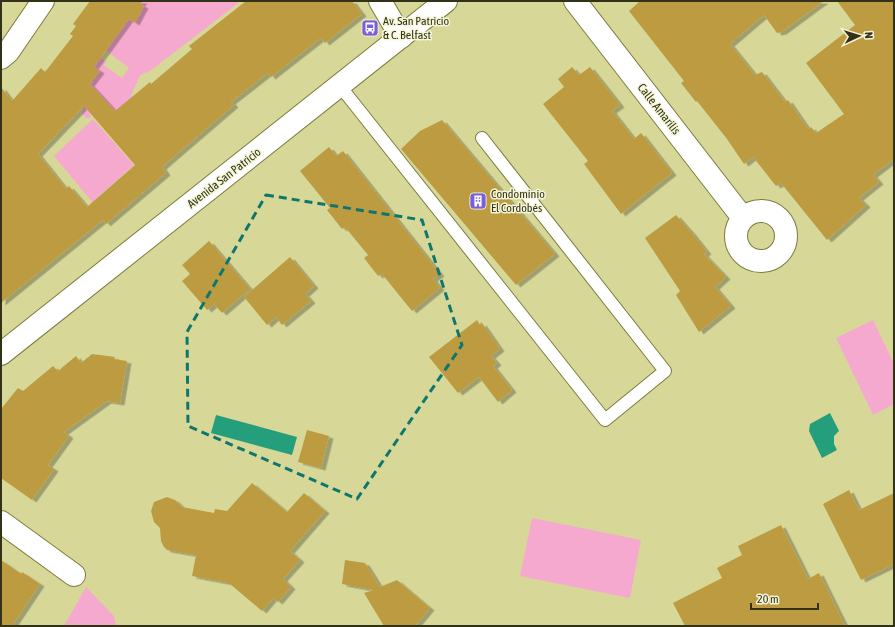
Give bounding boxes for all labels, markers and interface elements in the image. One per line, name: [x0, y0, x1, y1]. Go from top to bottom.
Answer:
place label: Av. San Patricio & C. Belfast: [383, 14, 450, 42]
north arrow: [839, 16, 879, 56]
bus stop icon: Av. San Patricio & C. Belfast: [360, 18, 380, 38]
text: N: [863, 32, 875, 39]
street label: Calle Amarilis: [635, 81, 683, 137]
street label: Avenida San Patricio: [184, 145, 264, 211]
place label: Condominio El Cordobés: [491, 187, 545, 215]
building icon: Condominio El Cordobés: [468, 191, 488, 211]
scale bar: [751, 585, 818, 611]
text: 20 m: [757, 592, 779, 606]

